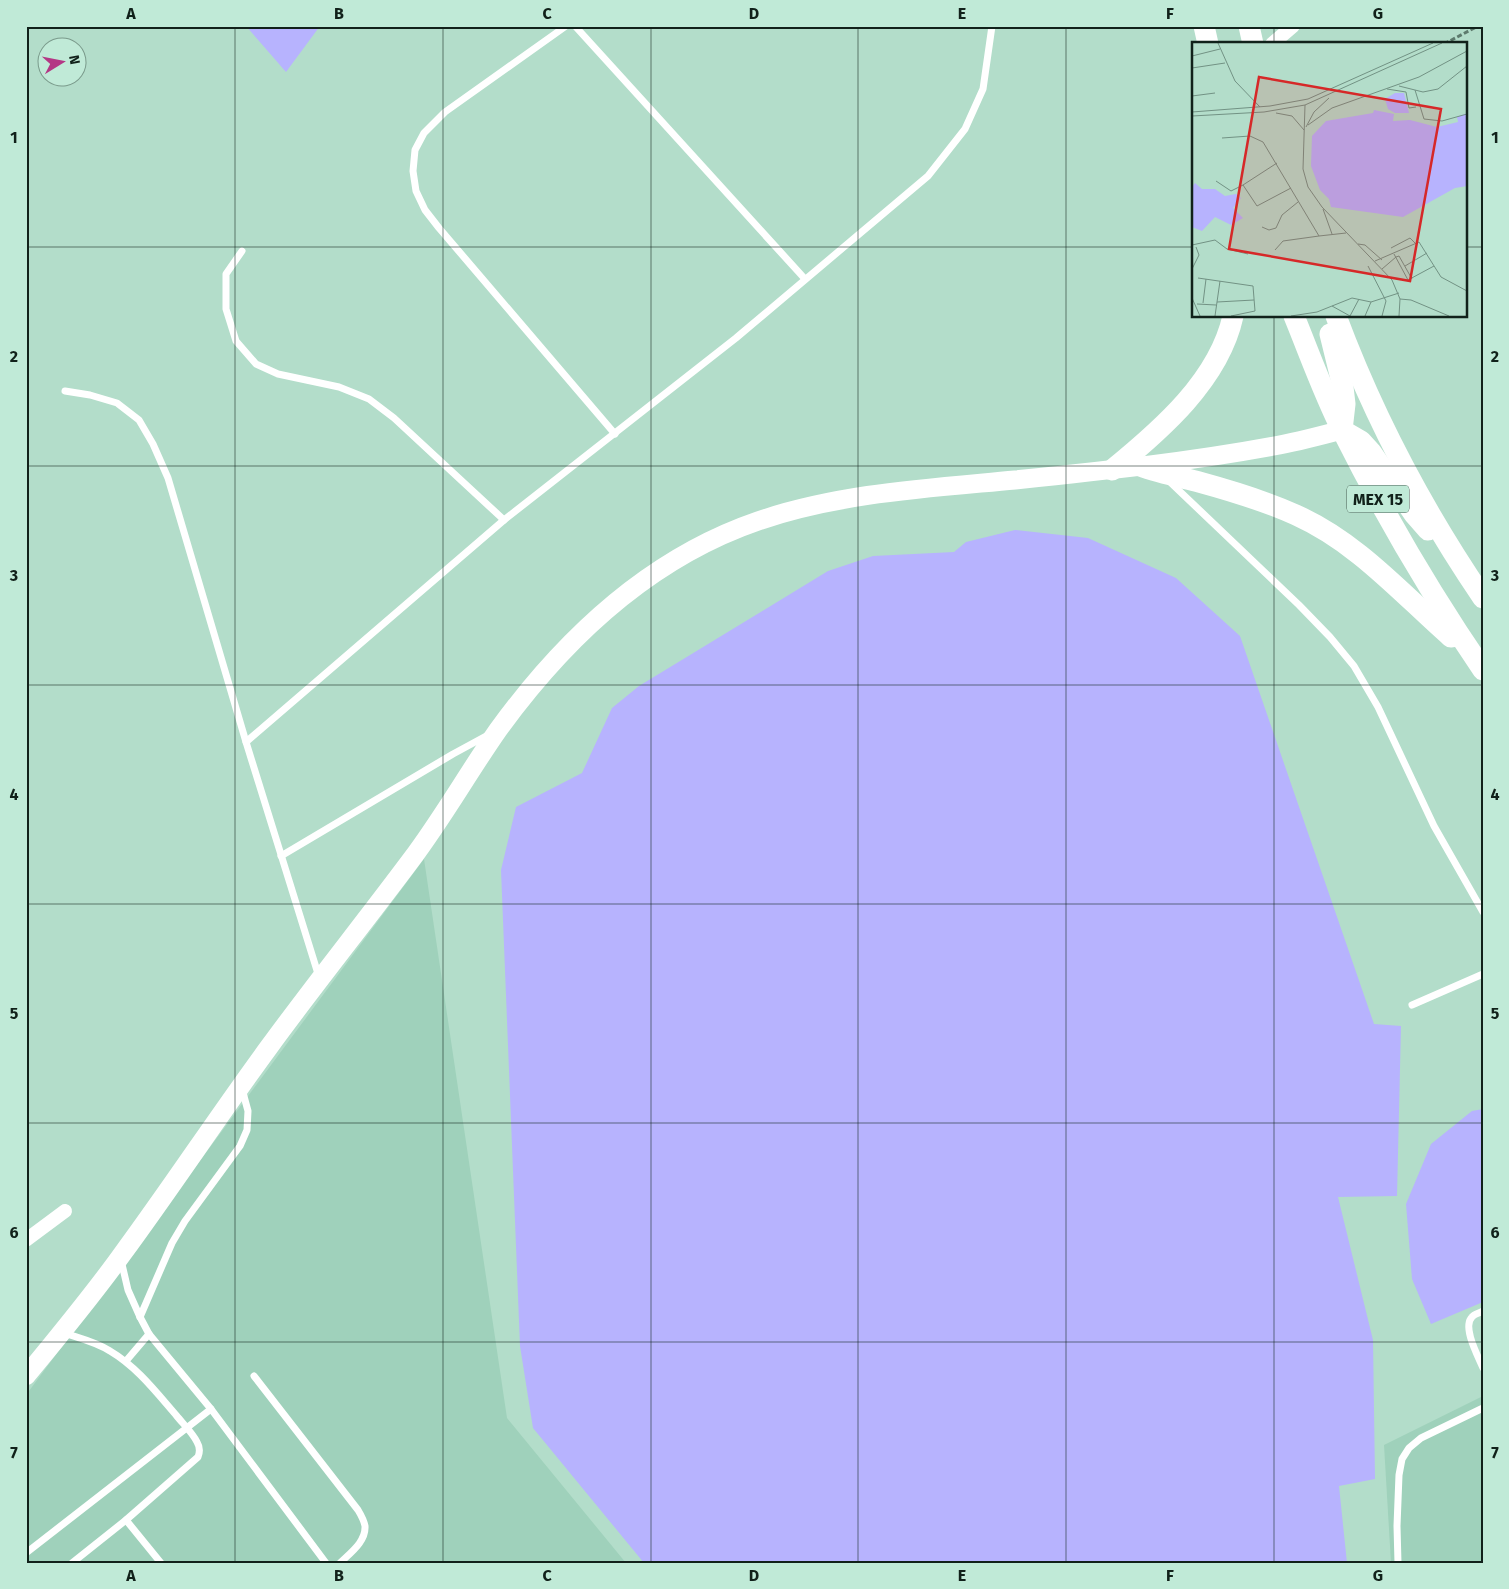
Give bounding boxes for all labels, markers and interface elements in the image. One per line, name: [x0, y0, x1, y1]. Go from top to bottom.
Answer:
text: A: [125, 4, 136, 23]
text: B: [334, 4, 344, 23]
text: C: [542, 4, 552, 23]
text: D: [749, 4, 759, 23]
text: E: [958, 4, 966, 23]
text: F: [1166, 4, 1174, 23]
text: G: [1373, 4, 1383, 23]
north arrow: [38, 38, 88, 88]
inset map: [1192, 42, 1466, 318]
text: N: [65, 54, 83, 66]
text: 1: [10, 128, 18, 147]
text: 1: [1491, 128, 1499, 147]
text: 2: [10, 347, 18, 366]
text: 2: [1491, 347, 1499, 366]
road number: MEX 15: [1347, 486, 1409, 512]
text: 3: [9, 566, 18, 585]
text: 3: [1490, 566, 1499, 585]
text: 4: [9, 785, 19, 804]
text: 4: [1490, 785, 1500, 804]
text: 5: [10, 1004, 19, 1023]
text: 5: [1491, 1004, 1500, 1023]
text: 6: [9, 1223, 19, 1242]
text: 6: [1490, 1223, 1500, 1242]
text: 7: [10, 1443, 18, 1462]
text: 7: [1491, 1443, 1499, 1462]
text: A: [125, 1566, 136, 1585]
text: B: [334, 1566, 344, 1585]
text: C: [542, 1566, 552, 1585]
text: D: [749, 1566, 759, 1585]
text: E: [958, 1566, 966, 1585]
text: F: [1166, 1566, 1174, 1585]
text: G: [1373, 1566, 1383, 1585]

